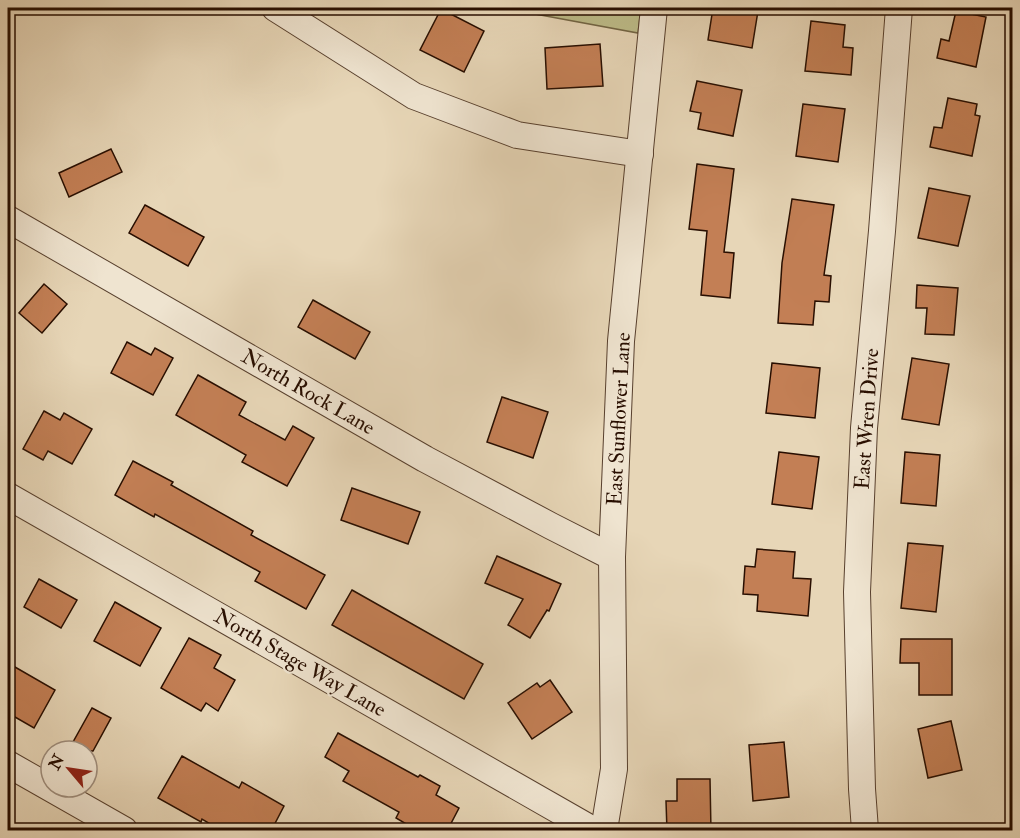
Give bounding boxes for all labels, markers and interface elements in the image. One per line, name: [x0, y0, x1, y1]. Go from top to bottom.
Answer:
street label: East Sunflower Lane: [601, 331, 637, 506]
street label: North Rock Lane: [236, 343, 380, 441]
street label: East Wren Drive: [849, 347, 885, 491]
street label: North Stage Way Lane: [209, 603, 391, 723]
north arrow: [39, 739, 99, 799]
text: N: [44, 751, 69, 774]

